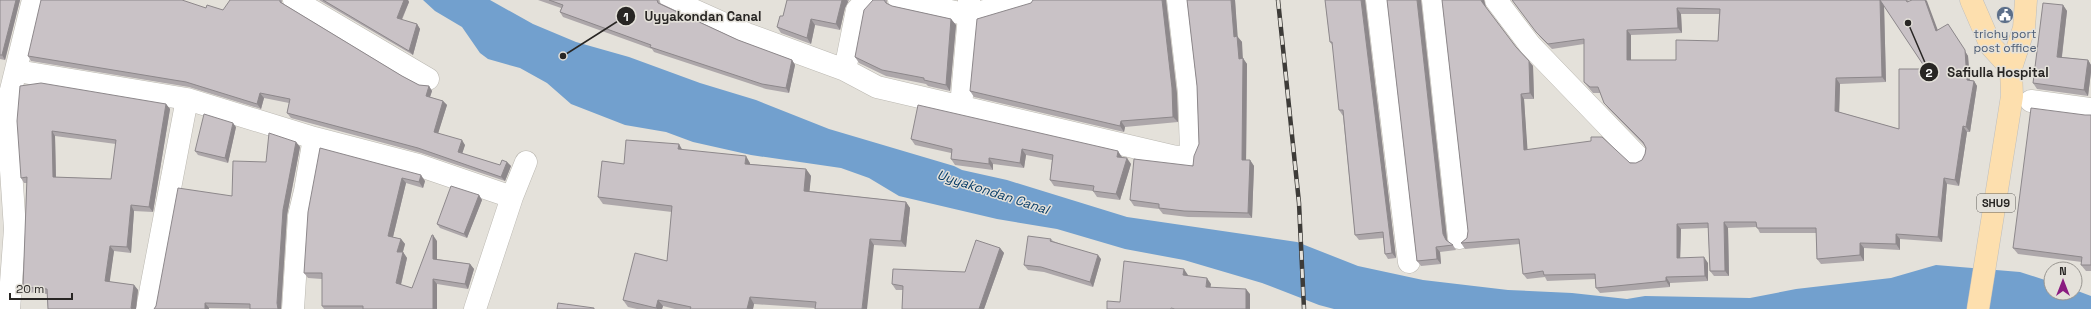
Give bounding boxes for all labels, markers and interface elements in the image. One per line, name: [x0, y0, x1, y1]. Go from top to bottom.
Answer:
callout: Uyyakondan Canal: [616, 4, 769, 29]
public building icon: trichy port post office: [1995, 5, 2015, 25]
text: Uyyakondan Canal: [644, 8, 762, 25]
text: 1: [623, 9, 629, 25]
place label: trichy port post office: [1973, 26, 2037, 56]
callout: Safiulla Hospital: [1919, 60, 2057, 85]
text: Safiulla Hospital: [1947, 64, 2049, 81]
text: 2: [1925, 65, 1933, 81]
water label: Uyyakondan Canal: [935, 166, 1053, 219]
road number: SHU9: [1977, 194, 2015, 212]
north arrow: [2043, 261, 2083, 301]
text: N: [2059, 264, 2067, 278]
scale bar: [10, 275, 72, 301]
text: 20 m: [16, 281, 44, 297]

